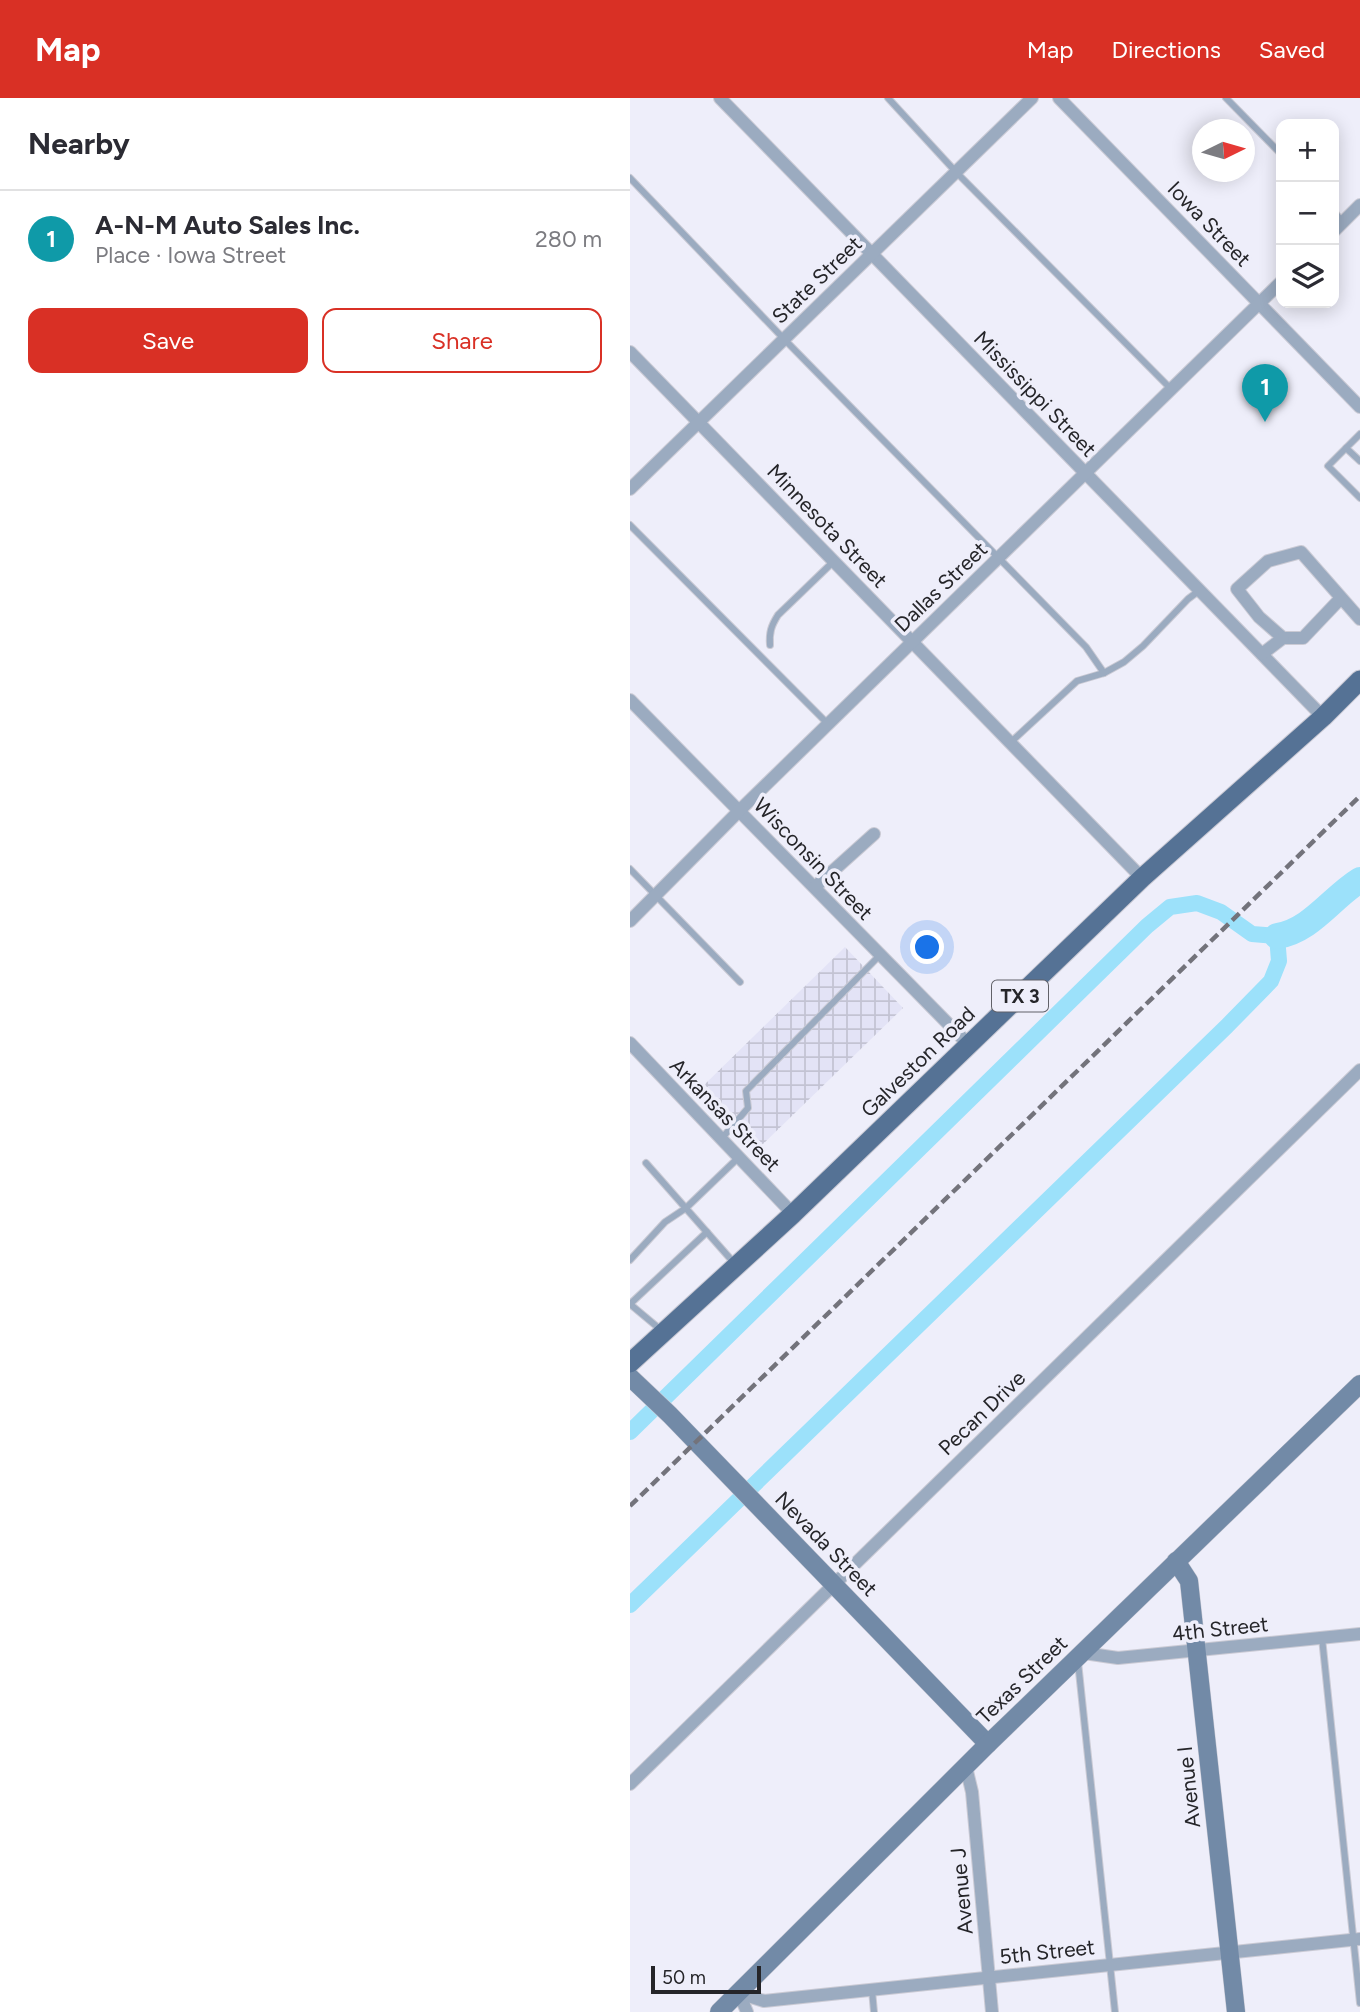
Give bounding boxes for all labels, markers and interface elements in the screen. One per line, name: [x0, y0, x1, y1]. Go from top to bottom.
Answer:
text: Map: [35, 30, 101, 69]
text: Map: [1027, 35, 1073, 64]
text: Directions: [1111, 35, 1221, 64]
text: Saved: [1259, 35, 1325, 64]
north arrow: [1192, 119, 1255, 182]
map controls: [1276, 119, 1339, 308]
button: +: [1276, 119, 1339, 182]
text: Nearby: [28, 125, 130, 162]
street label: Iowa Street: [1163, 176, 1256, 271]
button: −: [1276, 182, 1339, 245]
text: A-N-M Auto Sales Inc.: [95, 209, 360, 241]
text: 1: [46, 225, 56, 253]
text: 280 m: [535, 225, 602, 253]
street label: State Street: [767, 231, 867, 329]
text: Place · Iowa Street: [95, 241, 286, 269]
button: layers: [1276, 245, 1339, 308]
button: Save: [28, 308, 308, 373]
button: Share: [322, 308, 602, 373]
street label: Mississippi Street: [969, 326, 1102, 462]
pin: 1: [1242, 364, 1288, 422]
street label: Minnesota Street: [762, 459, 893, 593]
street label: Dallas Street: [889, 536, 992, 637]
street label: Wisconsin Street: [749, 792, 878, 925]
your location: [910, 930, 944, 964]
road number: TX 3: [992, 980, 1048, 1012]
street label: Galveston Road: [856, 1001, 980, 1122]
street label: Arkansas Street: [665, 1053, 786, 1177]
street label: Pecan Drive: [933, 1365, 1030, 1460]
street label: Nevada Street: [770, 1486, 883, 1601]
street label: 4th Street: [1171, 1611, 1269, 1646]
street label: Texas Street: [971, 1630, 1072, 1729]
street label: Avenue I: [1172, 1745, 1205, 1829]
street label: Avenue J: [945, 1847, 978, 1935]
street label: 5th Street: [998, 1934, 1096, 1969]
scale bar: [651, 1963, 761, 1995]
text: 50 m: [662, 1966, 706, 1989]

